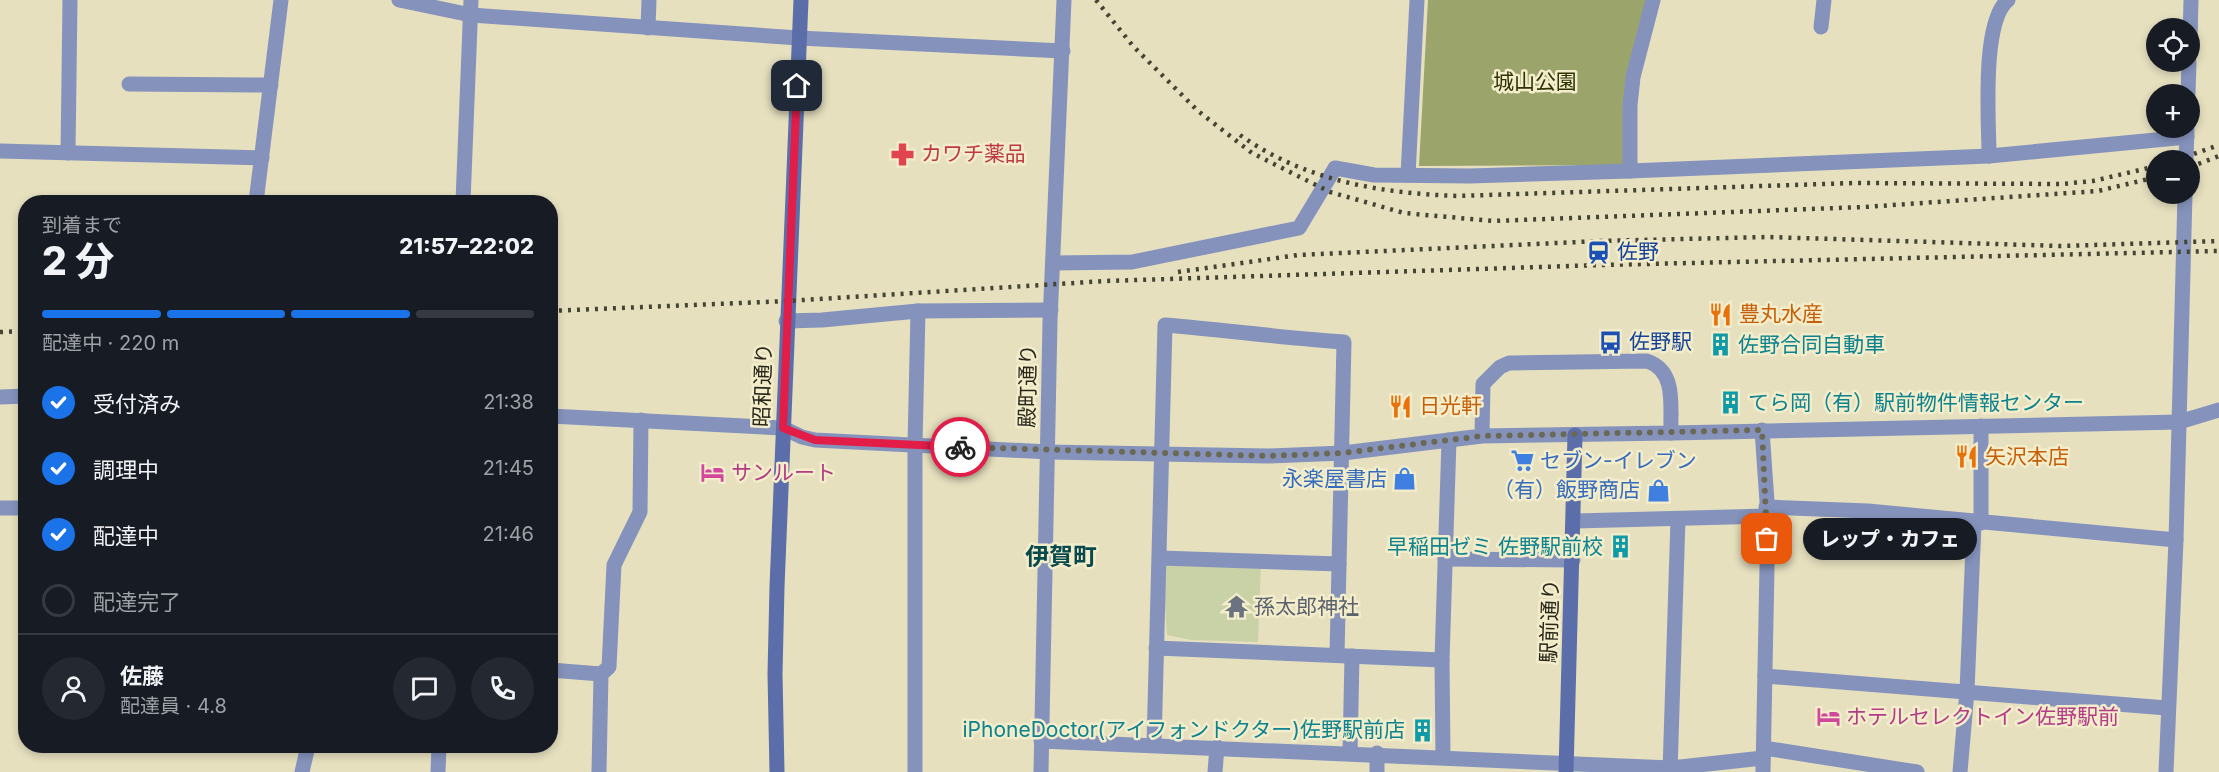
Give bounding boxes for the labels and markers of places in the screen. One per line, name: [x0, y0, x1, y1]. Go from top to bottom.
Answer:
pin: [771, 60, 822, 111]
pharmacy icon: カワチ薬品: [890, 141, 916, 167]
place label: カワチ薬品: [921, 141, 1026, 166]
station icon: 佐野: [1586, 239, 1612, 265]
place label: 佐野: [1617, 239, 1659, 264]
restaurant icon: 豊丸水産: [1708, 301, 1734, 327]
place label: 豊丸水産: [1739, 301, 1823, 326]
bus stop icon: 佐野駅: [1598, 329, 1624, 355]
place label: 佐野駅: [1629, 329, 1692, 354]
building icon: 佐野合同自動車: [1707, 332, 1733, 358]
place label: 佐野合同自動車: [1738, 332, 1885, 357]
building icon: てら岡（有）駅前物件情報センター: [1717, 390, 1743, 416]
place label: てら岡（有）駅前物件情報センター: [1748, 390, 2084, 415]
restaurant icon: 日光軒: [1388, 393, 1414, 419]
place label: 日光軒: [1419, 393, 1482, 418]
restaurant icon: 矢沢本店: [1954, 444, 1980, 470]
place label: 矢沢本店: [1985, 444, 2069, 469]
supermarket icon: セブン-イレブン: [1509, 448, 1535, 474]
place label: セブン-イレブン: [1540, 448, 1697, 473]
hotel icon: サンルート: [700, 460, 726, 486]
place label: サンルート: [731, 460, 836, 485]
place label: 永楽屋書店: [1282, 466, 1387, 491]
shop icon: 永楽屋書店: [1392, 466, 1418, 492]
place label: （有）飯野商店: [1493, 477, 1640, 502]
shop icon: （有）飯野商店: [1645, 477, 1671, 503]
pin: [1741, 513, 1792, 564]
callout: レップ・カフェ: [1803, 518, 1977, 560]
place label: 早稲田ゼミ 佐野駅前校: [1387, 534, 1603, 559]
building icon: 早稲田ゼミ 佐野駅前校: [1608, 534, 1634, 560]
temple icon: 孫太郎神社: [1223, 594, 1249, 620]
place label: 孫太郎神社: [1254, 594, 1359, 619]
hotel icon: ホテルセレクトイン佐野駅前: [1815, 704, 1841, 730]
place label: ホテルセレクトイン佐野駅前: [1846, 704, 2119, 729]
place label: iPhoneDoctor(アイフォンドクター)佐野駅前店: [963, 717, 1405, 742]
building icon: iPhoneDoctor(アイフォンドクター)佐野駅前店: [1410, 717, 1436, 743]

